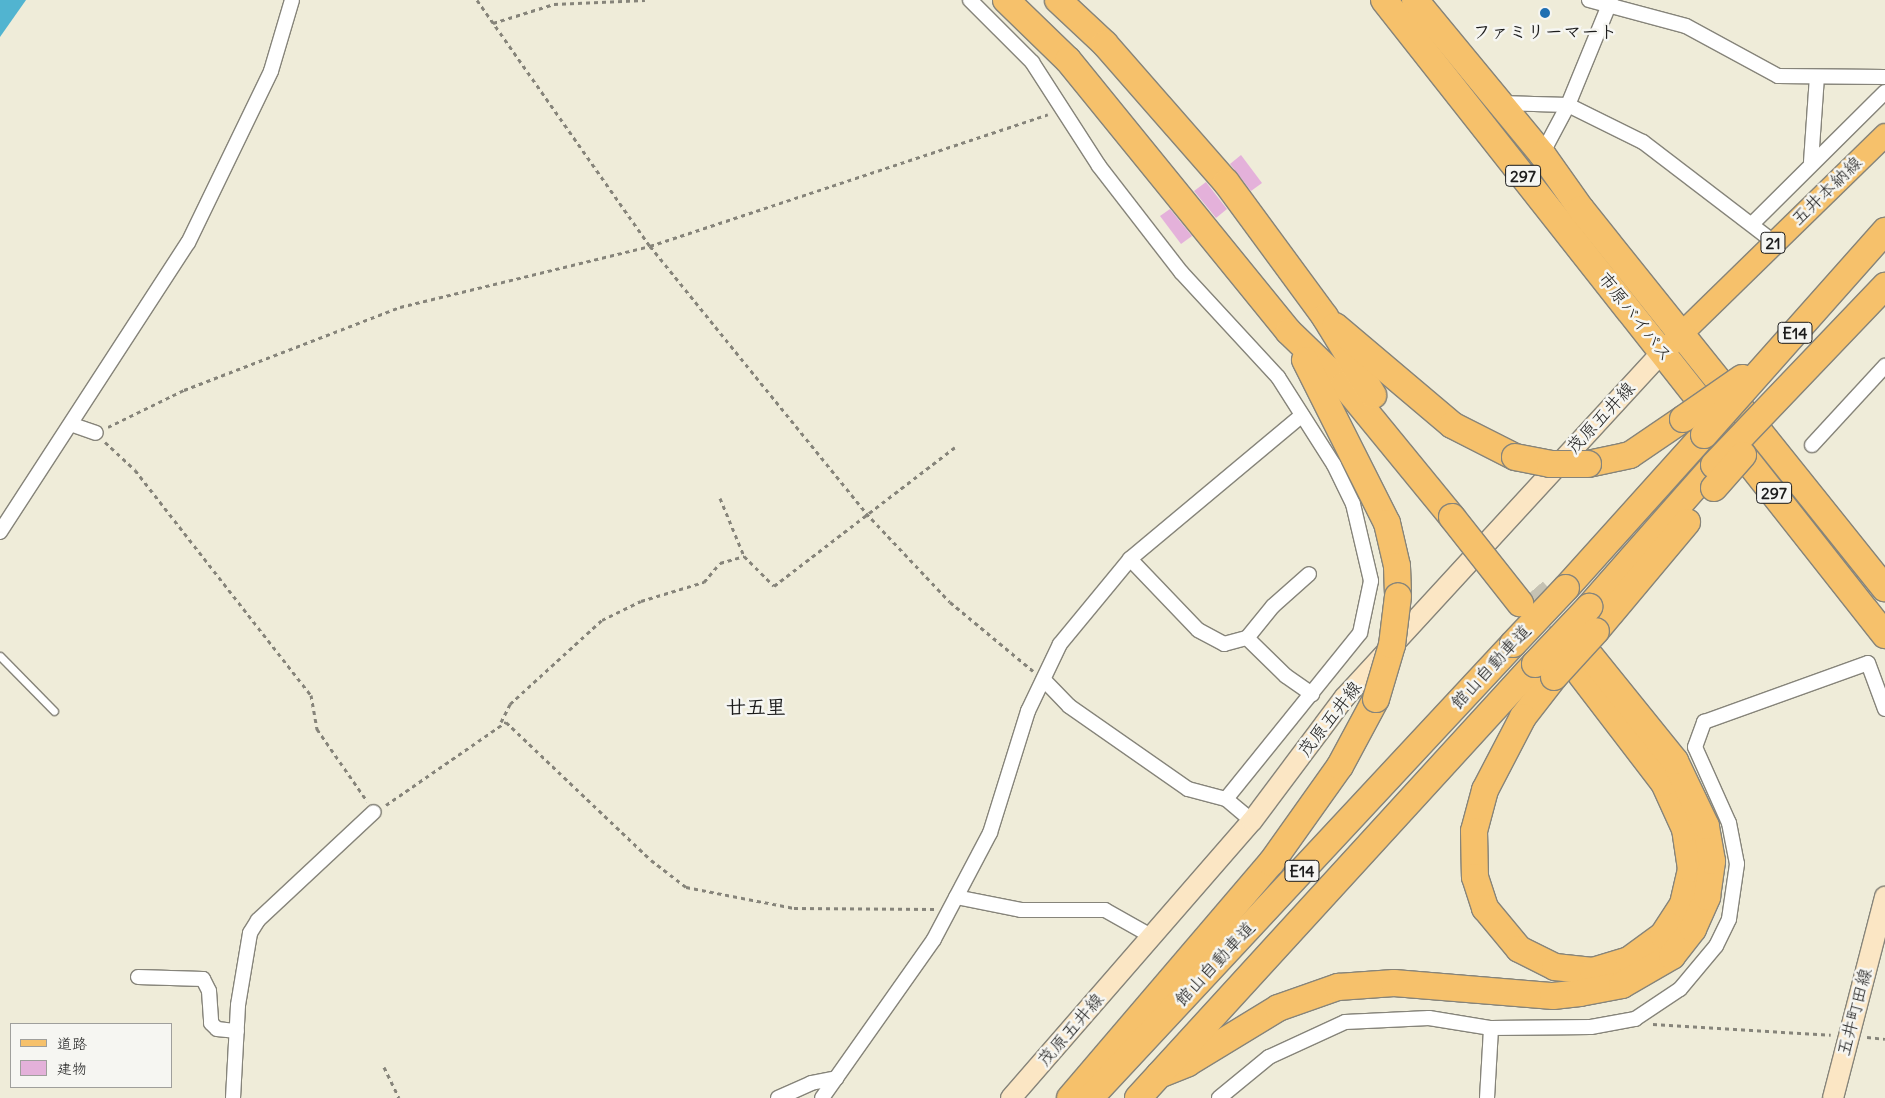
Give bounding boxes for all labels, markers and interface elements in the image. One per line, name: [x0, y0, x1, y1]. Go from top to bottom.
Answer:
marker: ファミリーマート: [1539, 7, 1551, 19]
place label: ファミリーマート: [1473, 21, 1617, 43]
street label: 五井本納線: [1787, 152, 1867, 230]
road number: 297: [1504, 162, 1542, 190]
road number: 21: [1759, 230, 1787, 256]
street label: 市原バイパス: [1593, 268, 1677, 366]
road number: E14: [1776, 319, 1814, 346]
street label: 茂原五井線: [1562, 378, 1640, 458]
road number: 297: [1755, 479, 1793, 506]
street label: 館山自動車道: [1446, 620, 1536, 714]
street label: 茂原五井線: [1294, 677, 1366, 761]
district label: 廿五里: [726, 694, 786, 718]
road number: E14: [1283, 858, 1321, 884]
street label: 館山自動車道: [1170, 917, 1260, 1011]
street label: 五井町田線: [1833, 966, 1877, 1058]
street label: 茂原五井線: [1033, 989, 1109, 1071]
legend: [10, 1023, 172, 1088]
text: 道路: [57, 1034, 87, 1053]
text: 建物: [57, 1059, 87, 1078]

